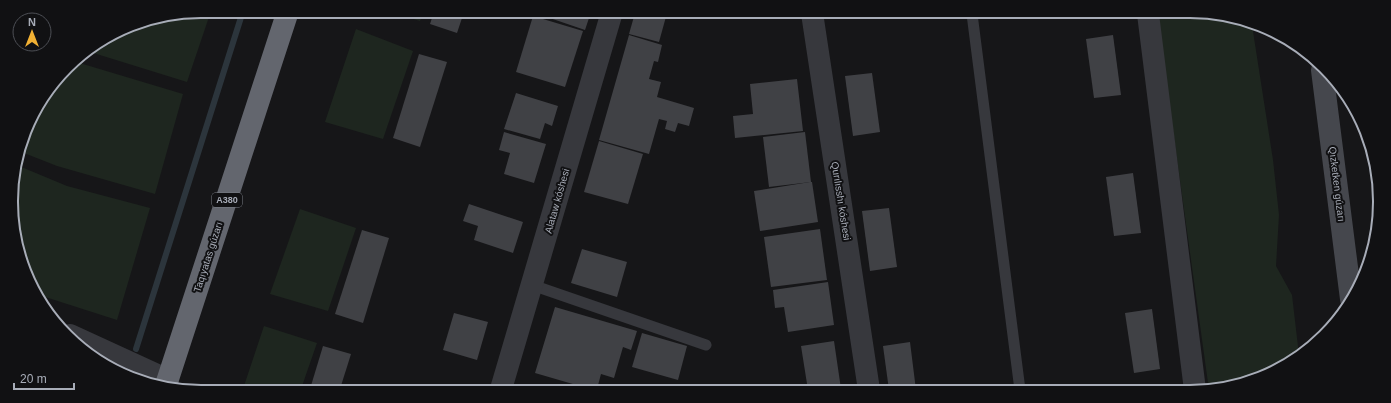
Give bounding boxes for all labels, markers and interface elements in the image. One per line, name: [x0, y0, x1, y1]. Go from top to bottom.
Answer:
north arrow: [12, 12, 52, 52]
text: N: [28, 16, 36, 28]
street label: Qızketken gúzarı: [1327, 146, 1347, 222]
street label: Qurılısshı kóshesi: [829, 161, 853, 241]
street label: Alataw kóshesi: [543, 167, 571, 235]
road number: A380: [212, 193, 242, 207]
street label: Taqıyatas gúzarı: [191, 220, 225, 294]
scale bar: [14, 365, 74, 391]
text: 20 m: [20, 372, 47, 386]

